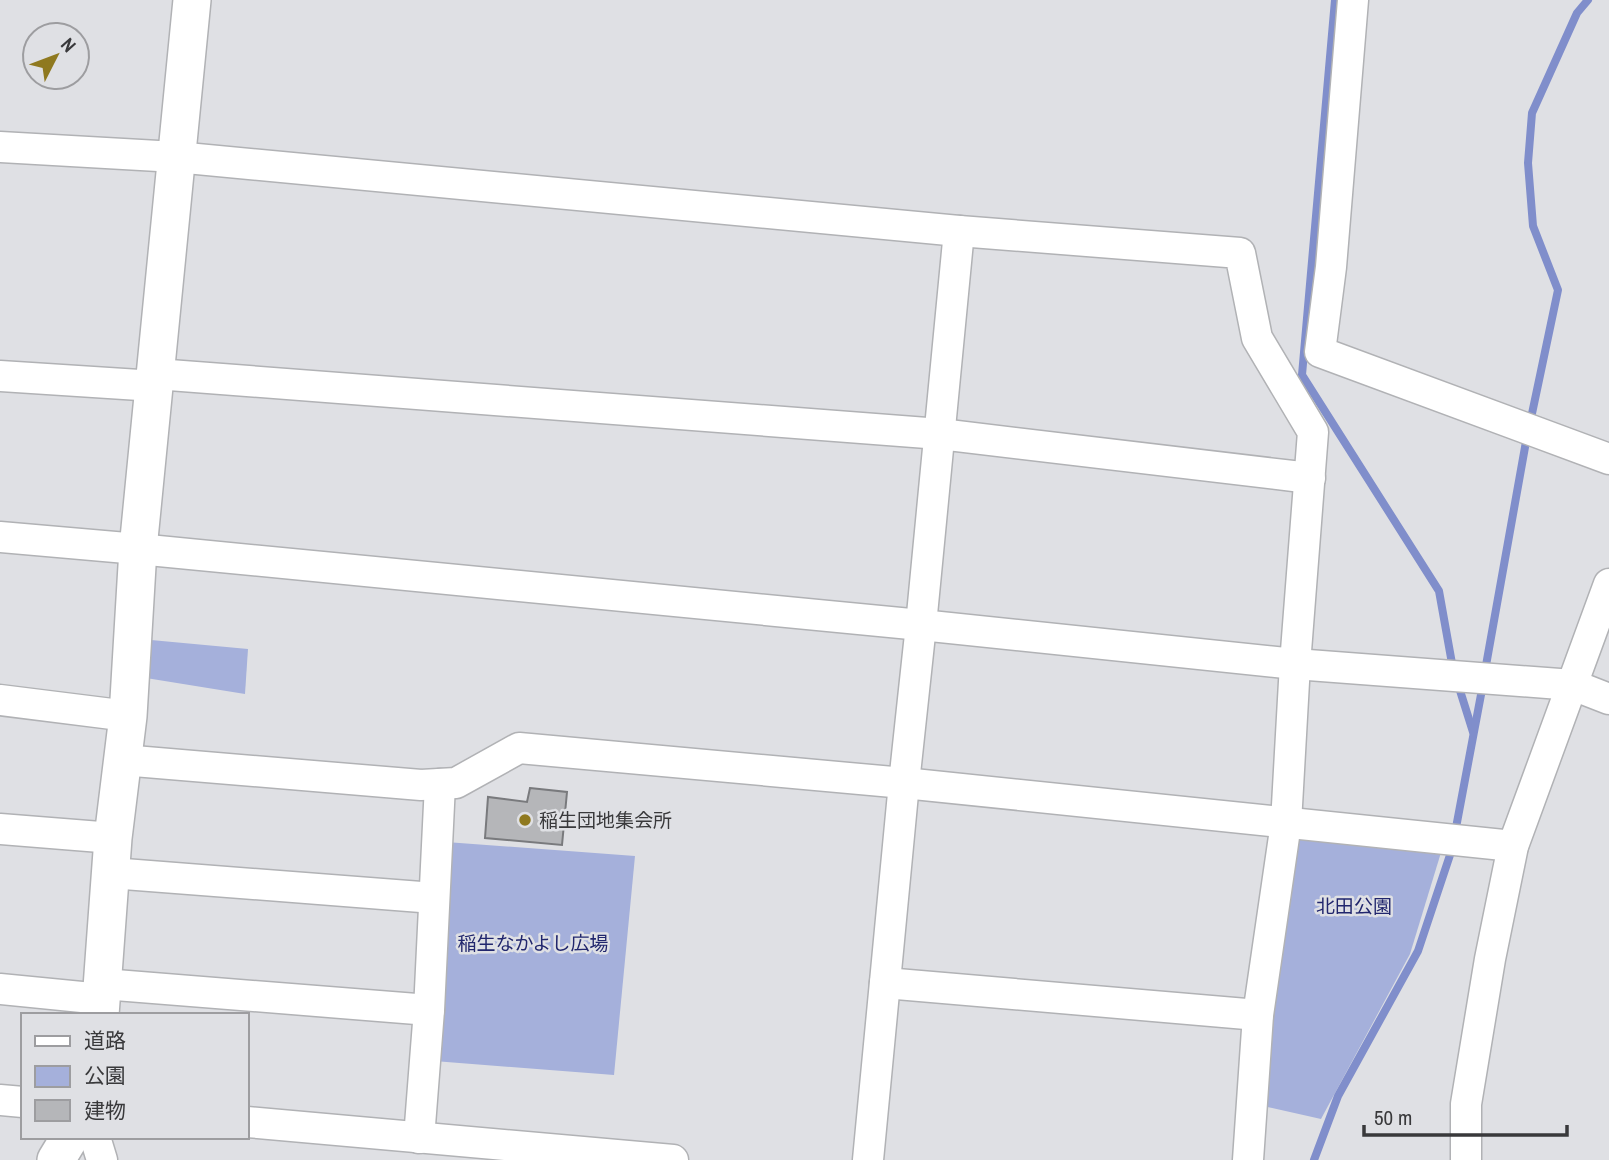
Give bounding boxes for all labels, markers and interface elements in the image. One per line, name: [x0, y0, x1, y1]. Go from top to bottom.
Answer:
north arrow: [21, 21, 91, 91]
text: N: [55, 32, 82, 58]
place label: 稲生団地集会所: [539, 807, 672, 833]
marker: 稲生団地集会所: [517, 812, 533, 828]
park label: 北田公園: [1316, 893, 1392, 919]
park label: 稲生なかよし広場: [457, 930, 609, 956]
legend: [21, 1013, 248, 1139]
text: 道路: [84, 1026, 126, 1055]
text: 公園: [84, 1061, 126, 1090]
scale bar: [1364, 1094, 1567, 1138]
text: 建物: [84, 1096, 126, 1125]
text: 50 m: [1374, 1103, 1412, 1132]

